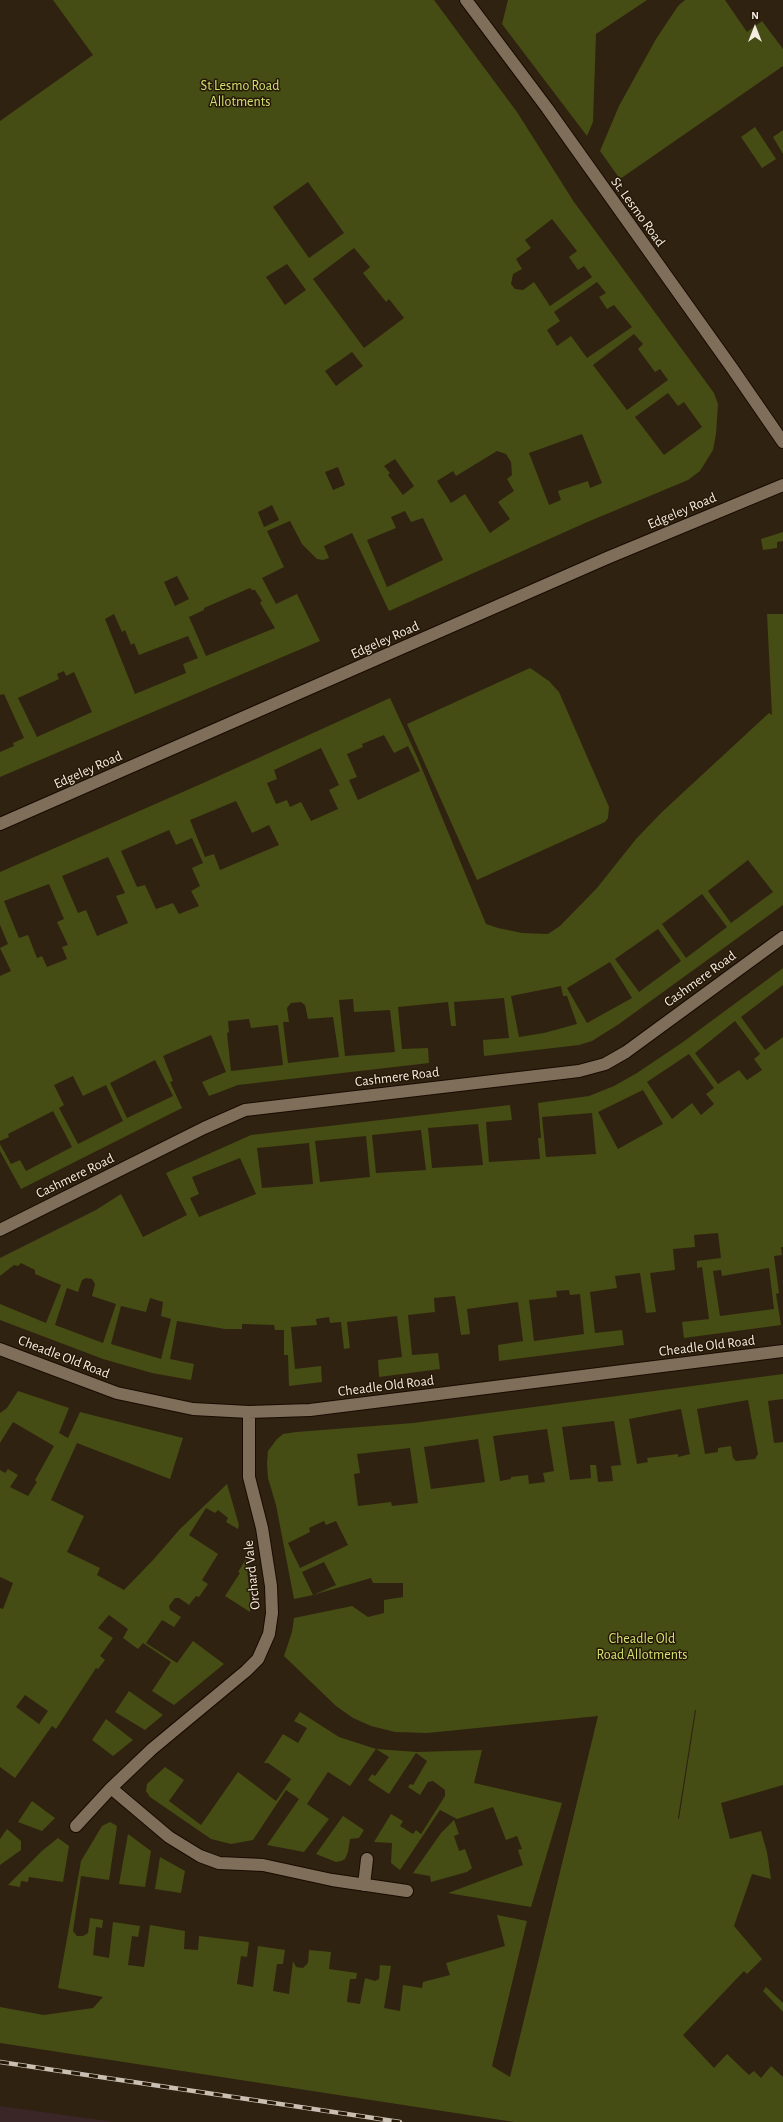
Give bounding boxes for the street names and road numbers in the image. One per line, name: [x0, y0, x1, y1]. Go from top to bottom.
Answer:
street label: St. Lesmo Road: [607, 174, 669, 250]
street label: Edgeley Road: [645, 489, 719, 533]
street label: Edgeley Road: [348, 617, 422, 663]
street label: Edgeley Road: [51, 747, 125, 793]
street label: Cashmere Road: [661, 947, 739, 1011]
street label: Cashmere Road: [354, 1063, 440, 1091]
street label: Cashmere Road: [33, 1150, 117, 1202]
street label: Cheadle Old Road: [16, 1332, 112, 1382]
street label: Cheadle Old Road: [658, 1332, 756, 1360]
street label: Cheadle Old Road: [337, 1372, 435, 1400]
street label: Orchard Vale: [240, 1539, 264, 1611]

